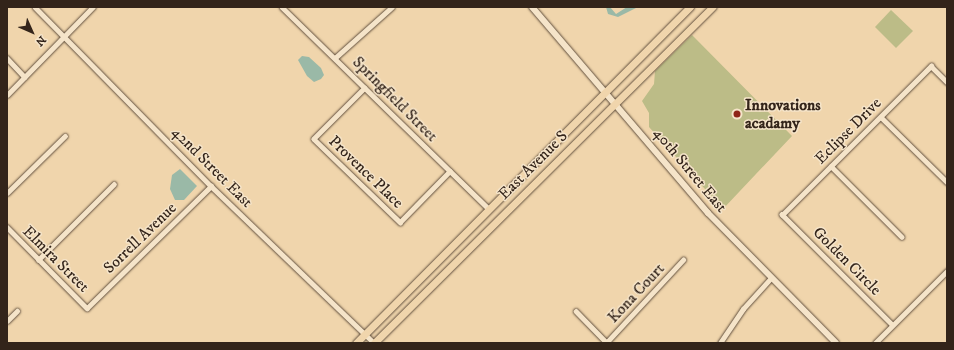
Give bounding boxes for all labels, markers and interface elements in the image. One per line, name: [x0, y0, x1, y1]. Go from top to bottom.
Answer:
north arrow: [12, 12, 52, 52]
text: N: [32, 32, 49, 49]
street label: Springfield Street: [349, 53, 441, 145]
street label: Eclipse Drive: [811, 94, 885, 168]
place label: Innovations acadamy: [745, 95, 821, 133]
marker: Innovations acadamy: [732, 109, 742, 119]
street label: 42nd Street East: [168, 123, 256, 211]
street label: 40th Street East: [649, 124, 731, 216]
street label: East Avenue S: [494, 126, 572, 204]
street label: Provence Place: [325, 132, 407, 212]
street label: Sorrell Avenue: [100, 199, 180, 277]
street label: Elmira Street: [19, 222, 93, 296]
street label: Golden Circle: [809, 223, 885, 299]
street label: Kona Court: [604, 259, 668, 327]

